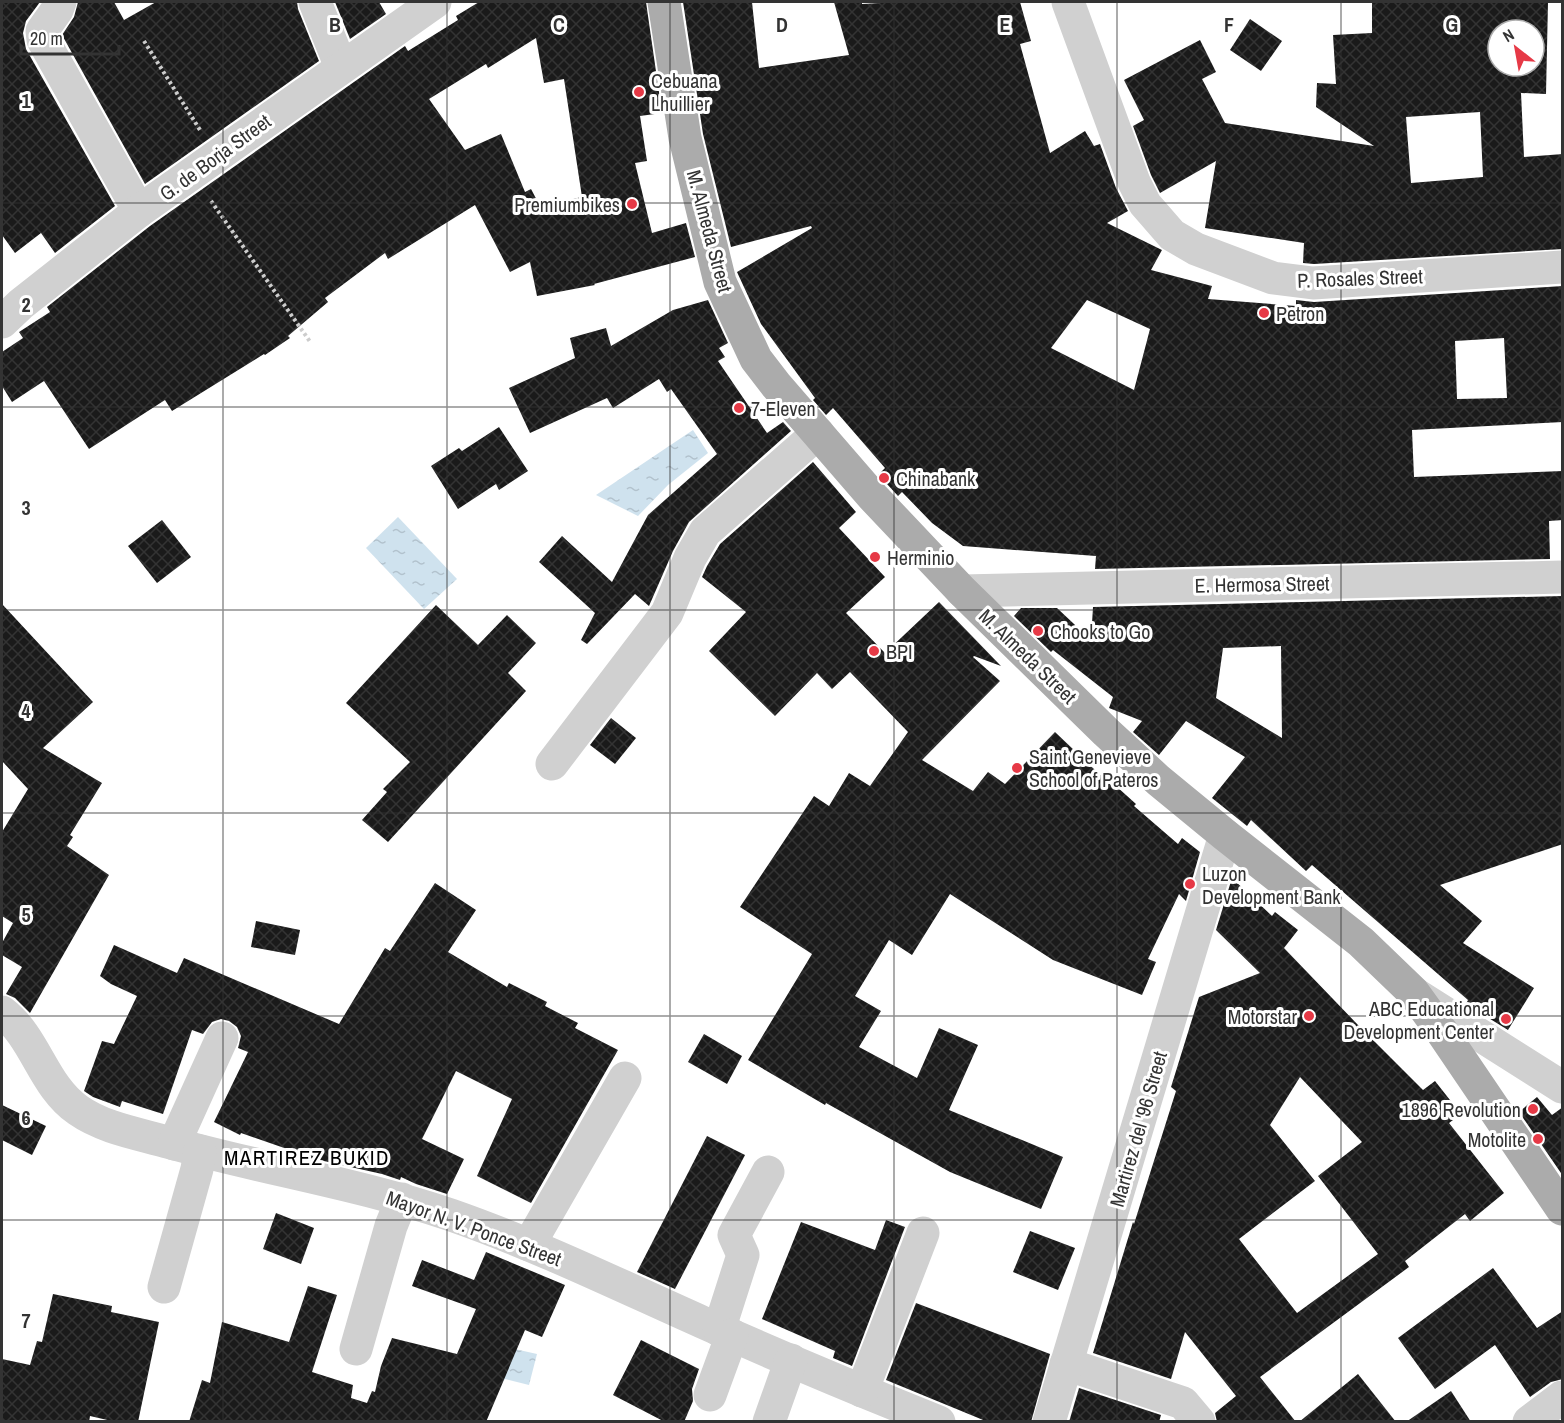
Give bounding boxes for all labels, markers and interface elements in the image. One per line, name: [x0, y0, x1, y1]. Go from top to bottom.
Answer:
text: B: [329, 11, 341, 38]
text: C: [553, 11, 565, 38]
text: D: [776, 11, 788, 38]
text: E: [1000, 11, 1011, 38]
text: F: [1224, 11, 1234, 38]
text: G: [1446, 11, 1458, 38]
scale bar: [21, 18, 118, 56]
north arrow: [1486, 18, 1546, 78]
text: N: [1499, 23, 1518, 47]
text: 20 m: [30, 26, 63, 51]
place label: Cebuana Lhuillier: [651, 67, 718, 117]
marker: Cebuana Lhuillier: [632, 85, 646, 99]
text: 1: [21, 87, 31, 114]
street label: G. de Borja Street: [154, 107, 276, 207]
street label: M. Almeda Street: [681, 167, 739, 296]
place label: Premiumbikes: [514, 191, 620, 218]
marker: Premiumbikes: [625, 197, 639, 211]
street label: P. Rosales Street: [1297, 262, 1424, 294]
text: 2: [21, 291, 31, 318]
place label: Petron: [1276, 300, 1324, 327]
marker: Petron: [1257, 306, 1271, 320]
place label: 7-Eleven: [751, 395, 816, 422]
marker: 7-Eleven: [732, 401, 746, 415]
place label: Chinabank: [896, 465, 976, 492]
marker: Chinabank: [877, 471, 891, 485]
text: 3: [21, 494, 31, 521]
place label: Herminio: [887, 544, 954, 571]
marker: Herminio: [868, 550, 882, 564]
street label: E. Hermosa Street: [1194, 569, 1330, 599]
street label: M. Almeda Street: [973, 603, 1083, 710]
place label: Chooks to Go: [1050, 618, 1150, 645]
marker: Chooks to Go: [1031, 624, 1045, 638]
place label: BPI: [886, 638, 912, 665]
marker: BPI: [867, 644, 881, 658]
text: 4: [21, 697, 31, 724]
place label: Saint Genevieve School of Pateros: [1029, 743, 1158, 793]
marker: Saint Genevieve School of Pateros: [1010, 761, 1024, 775]
place label: Luzon Development Bank: [1202, 860, 1341, 910]
marker: Luzon Development Bank: [1183, 877, 1197, 891]
text: 5: [21, 901, 31, 928]
place label: ABC Educational Development Center: [1344, 995, 1495, 1045]
place label: Motorstar: [1228, 1003, 1298, 1030]
marker: Motorstar: [1302, 1009, 1316, 1023]
marker: ABC Educational Development Center: [1499, 1012, 1513, 1026]
street label: Martirez del '96 Street: [1103, 1048, 1173, 1210]
place label: 1896 Revolution: [1402, 1096, 1521, 1123]
marker: 1896 Revolution: [1526, 1102, 1540, 1116]
text: 6: [21, 1104, 31, 1131]
place label: Motolite: [1468, 1126, 1526, 1153]
marker: Motolite: [1531, 1132, 1545, 1146]
district label: MARTIREZ BUKID: [224, 1143, 390, 1172]
street label: Mayor N. V. Ponce Street: [383, 1184, 566, 1272]
text: 7: [21, 1307, 31, 1334]

